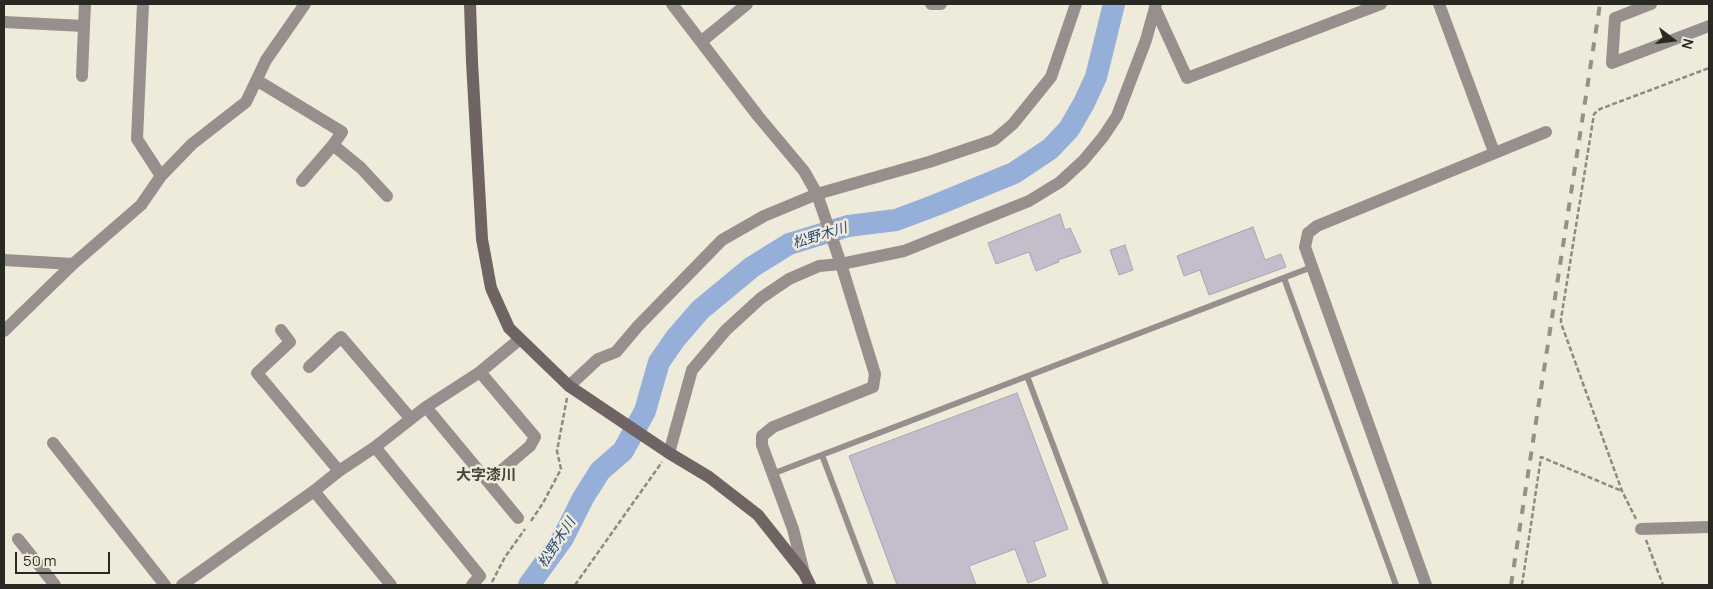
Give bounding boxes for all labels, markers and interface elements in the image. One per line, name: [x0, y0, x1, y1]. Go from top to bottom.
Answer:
north arrow: [1648, 15, 1698, 65]
text: N: [1677, 37, 1698, 51]
water label: 松野木川: [791, 220, 849, 252]
district label: 大字漆川: [456, 467, 516, 485]
water label: 松野木川: [535, 515, 579, 571]
scale bar: [18, 542, 112, 574]
text: 50 m: [23, 550, 57, 571]

